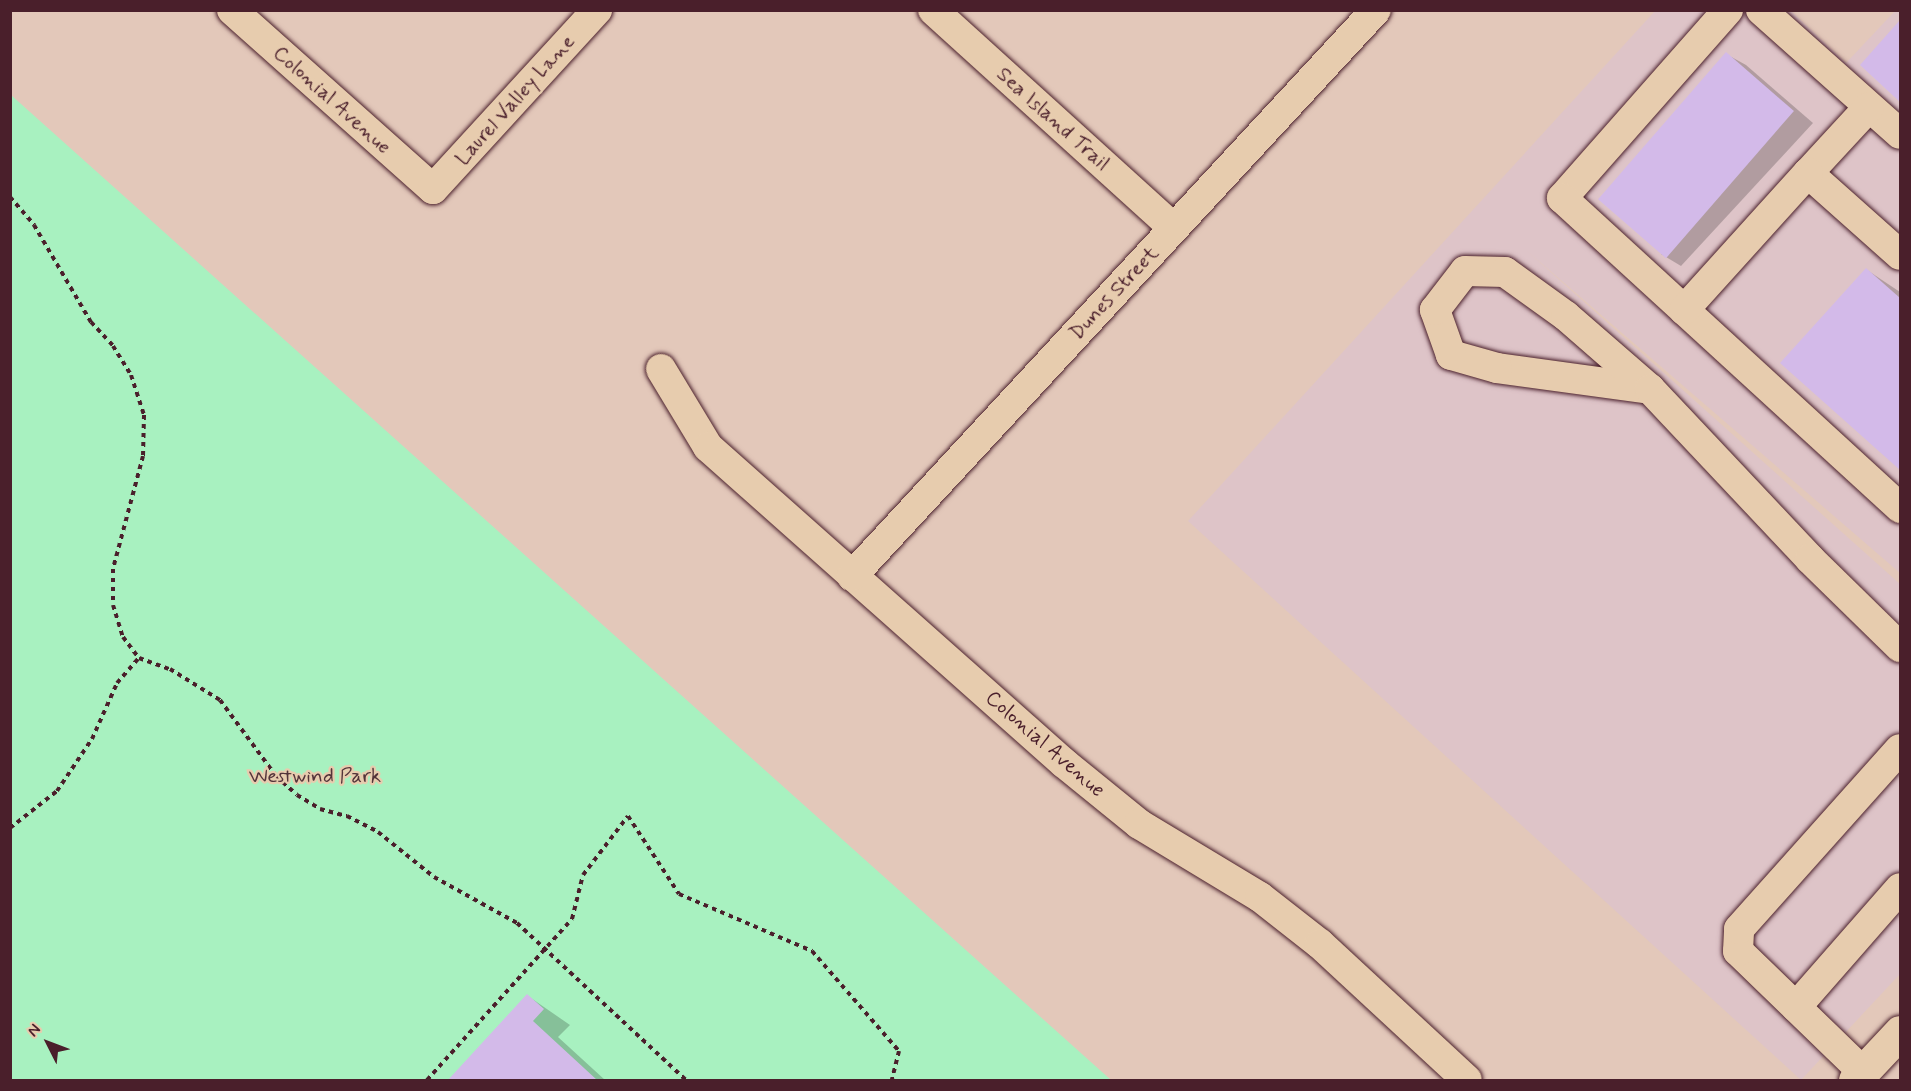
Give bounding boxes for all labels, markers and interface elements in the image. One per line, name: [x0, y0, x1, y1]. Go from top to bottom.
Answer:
street label: Laurel Valley Lane: [451, 31, 579, 169]
street label: Colonial Avenue: [269, 41, 395, 159]
street label: Sea Island Trail: [992, 62, 1114, 176]
street label: Dunes Street: [1064, 241, 1164, 345]
street label: Colonial Avenue: [981, 686, 1109, 802]
park label: Westwind Park: [249, 763, 381, 789]
north arrow: [18, 1013, 78, 1073]
text: N: [23, 1020, 46, 1042]

